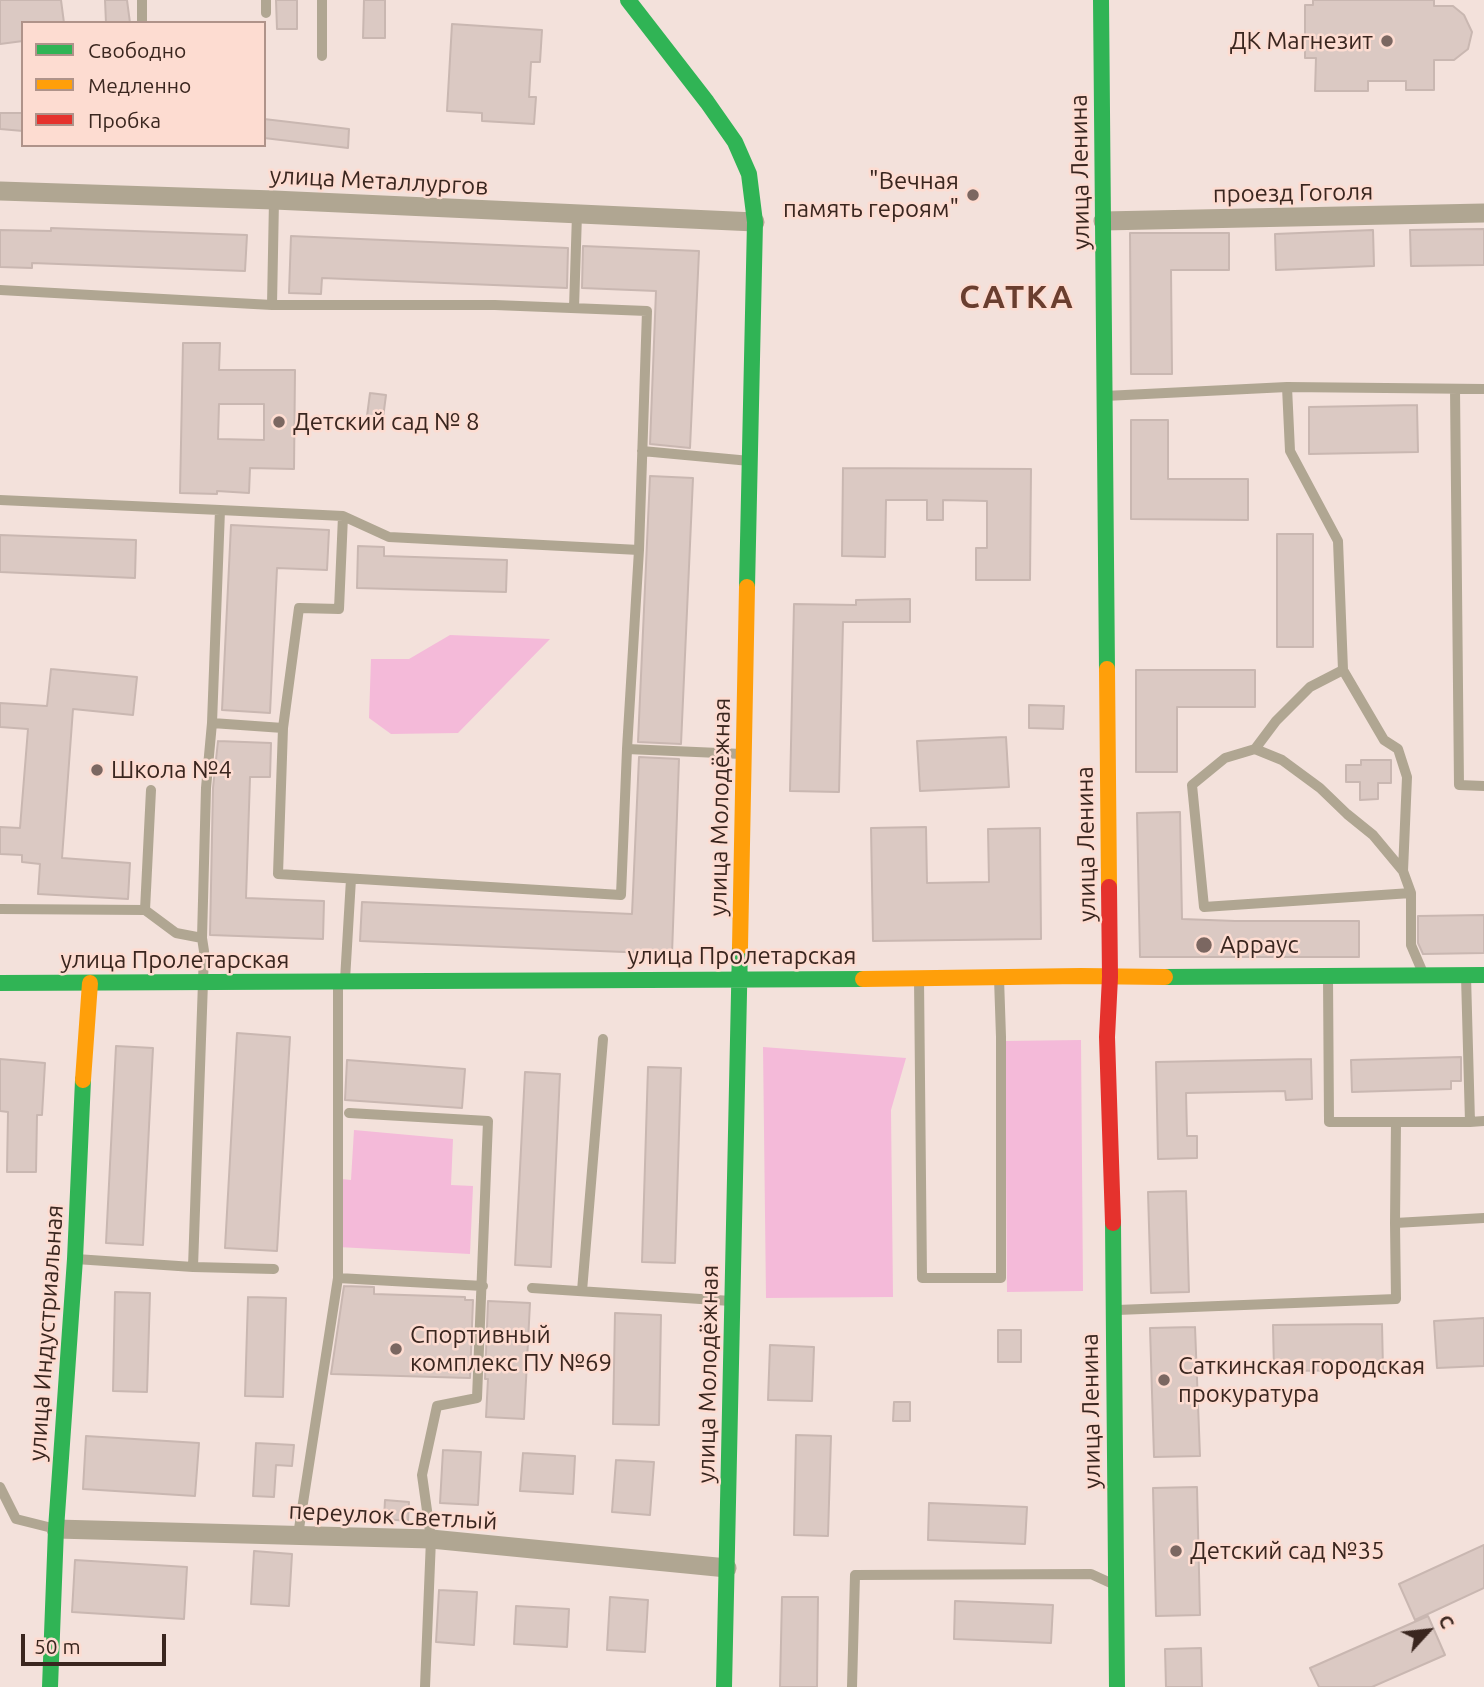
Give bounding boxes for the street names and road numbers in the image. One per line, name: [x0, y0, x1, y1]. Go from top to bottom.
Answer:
street label: улица Ленина: [1064, 94, 1096, 250]
street label: улица Металлургов: [269, 161, 489, 201]
street label: проезд Гоголя: [1213, 177, 1373, 209]
street label: улица Молодёжная: [704, 698, 736, 916]
street label: улица Ленина: [1070, 766, 1102, 922]
street label: улица Пролетарская: [628, 942, 856, 970]
street label: улица Пролетарская: [61, 946, 289, 974]
street label: улица Индустриальная: [23, 1204, 69, 1462]
street label: улица Молодёжная: [692, 1265, 724, 1483]
street label: улица Ленина: [1075, 1333, 1107, 1489]
street label: переулок Светлый: [288, 1496, 498, 1536]

